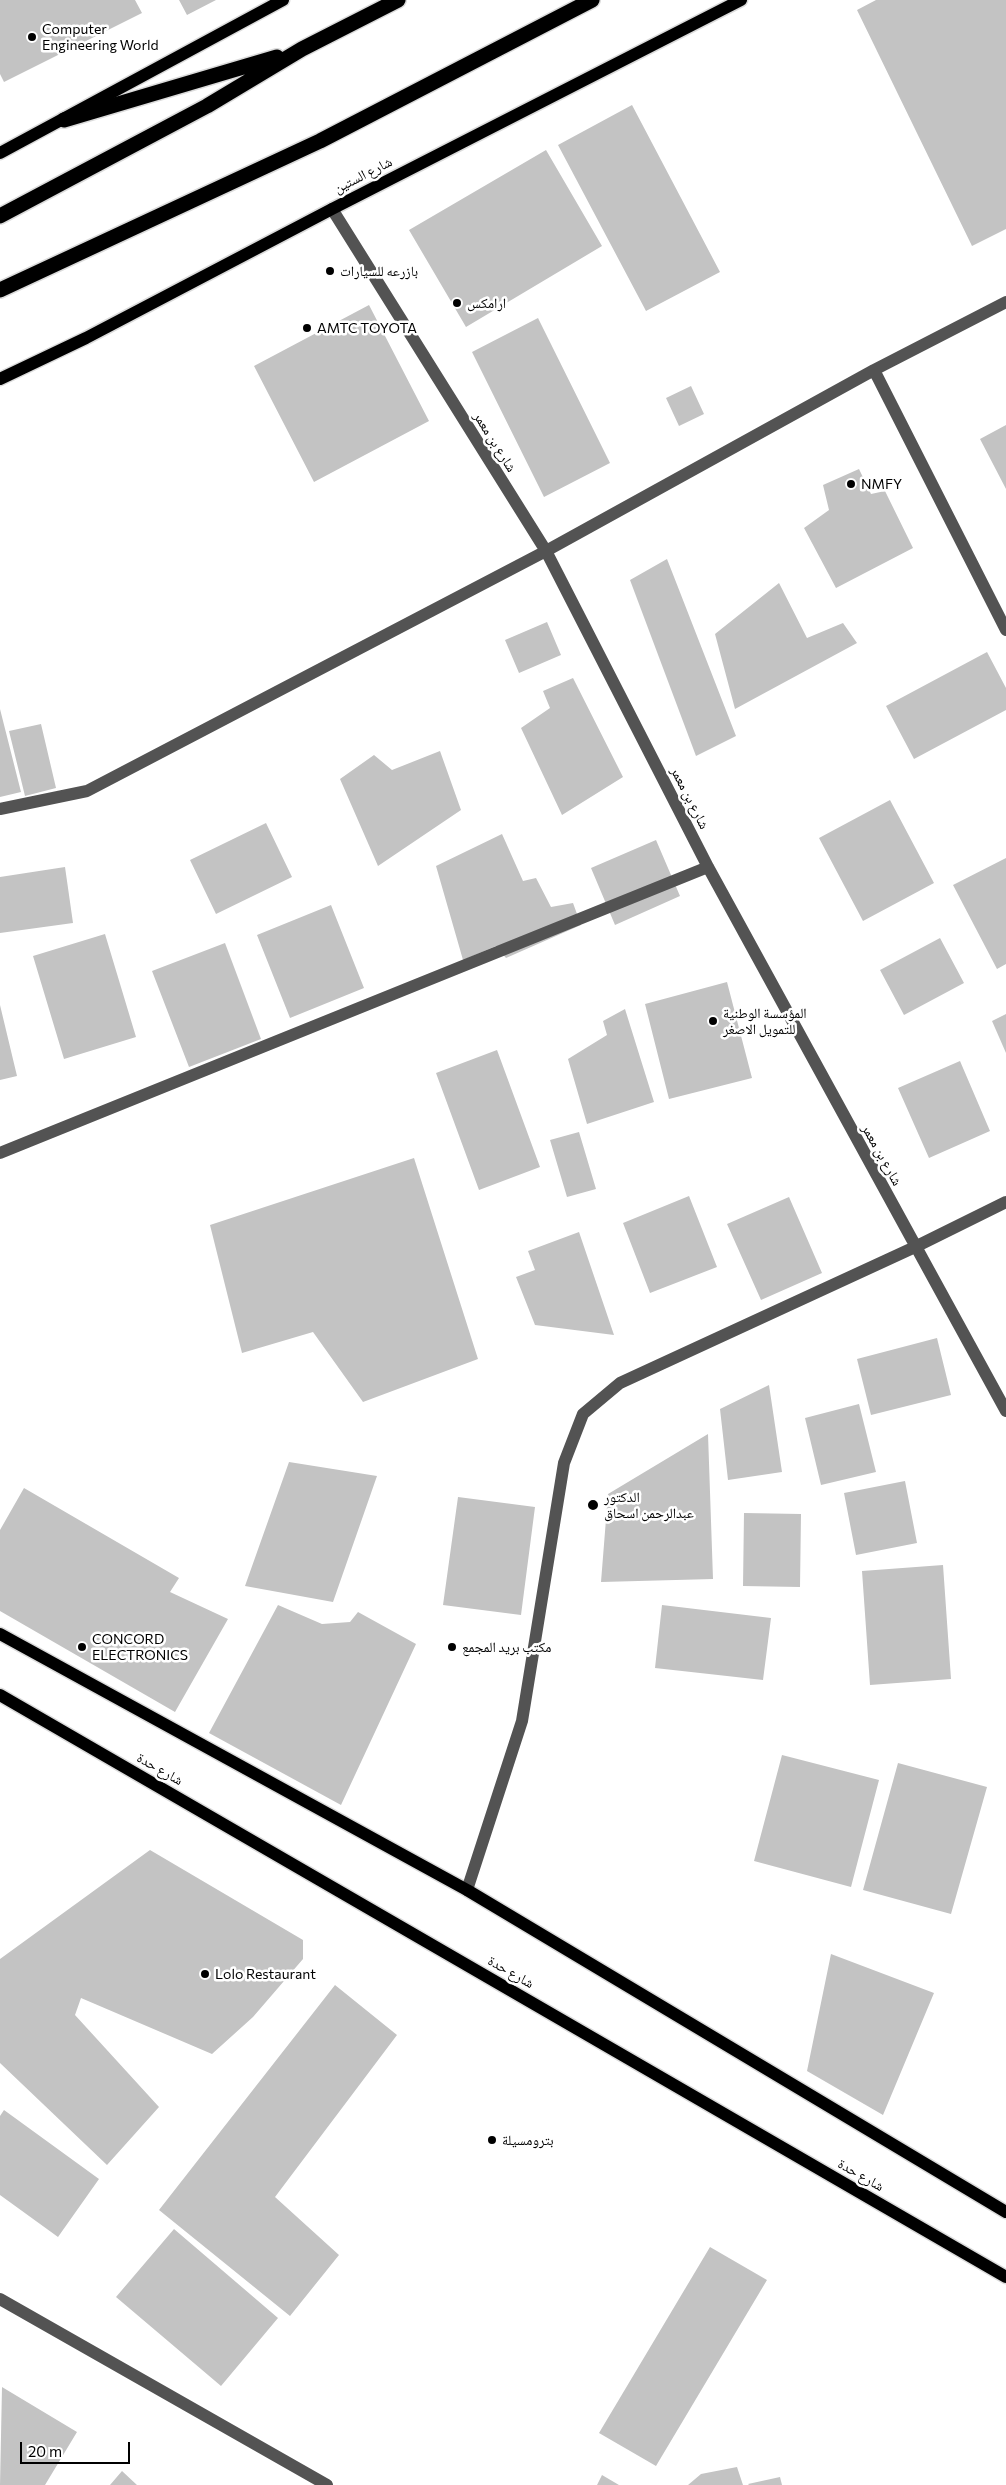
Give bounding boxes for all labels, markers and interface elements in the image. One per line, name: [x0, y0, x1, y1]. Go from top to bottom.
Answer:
place label: Computer Engineering World: [42, 21, 159, 54]
marker: Computer Engineering World: [26, 31, 38, 43]
street label: شارع الستين: [331, 153, 395, 197]
place label: بازرعه للسيارات: [340, 263, 418, 279]
marker: بازرعه للسيارات: [324, 265, 336, 277]
place label: ارامكس: [467, 295, 506, 311]
marker: ارامكس: [451, 297, 463, 309]
place label: AMTC TOYOTA: [317, 320, 417, 336]
marker: AMTC TOYOTA: [301, 322, 313, 334]
street label: شارع بن معمر: [470, 409, 520, 475]
place label: NMFY: [861, 476, 902, 492]
marker: NMFY: [845, 478, 857, 490]
street label: شارع بن معمر: [667, 764, 713, 832]
place label: المؤسسة الوطنية للتمويل الاصغر: [723, 1005, 807, 1038]
marker: المؤسسة الوطنية للتمويل الاصغر: [707, 1015, 719, 1027]
street label: شارع بن معمر: [858, 1121, 906, 1189]
place label: الدكتور عبدالرحمن اسحاق: [604, 1489, 694, 1521]
marker: الدكتور عبدالرحمن اسحاق: [586, 1498, 600, 1512]
place label: CONCORD ELECTRONICS: [92, 1631, 188, 1664]
place label: مكتب بريد المجمع: [462, 1639, 551, 1655]
marker: CONCORD ELECTRONICS: [76, 1641, 88, 1653]
marker: مكتب بريد المجمع: [446, 1641, 458, 1653]
street label: شارع حدة: [134, 1749, 186, 1789]
street label: شارع حدة: [485, 1952, 537, 1992]
place label: Lolo Restaurant: [215, 1966, 316, 1982]
marker: Lolo Restaurant: [199, 1968, 211, 1980]
place label: بترومسيلة: [502, 2132, 554, 2148]
marker: بترومسيلة: [486, 2134, 498, 2146]
street label: شارع حدة: [835, 2155, 887, 2195]
scale bar: [22, 2432, 132, 2464]
text: 20 m: [28, 2442, 62, 2460]

